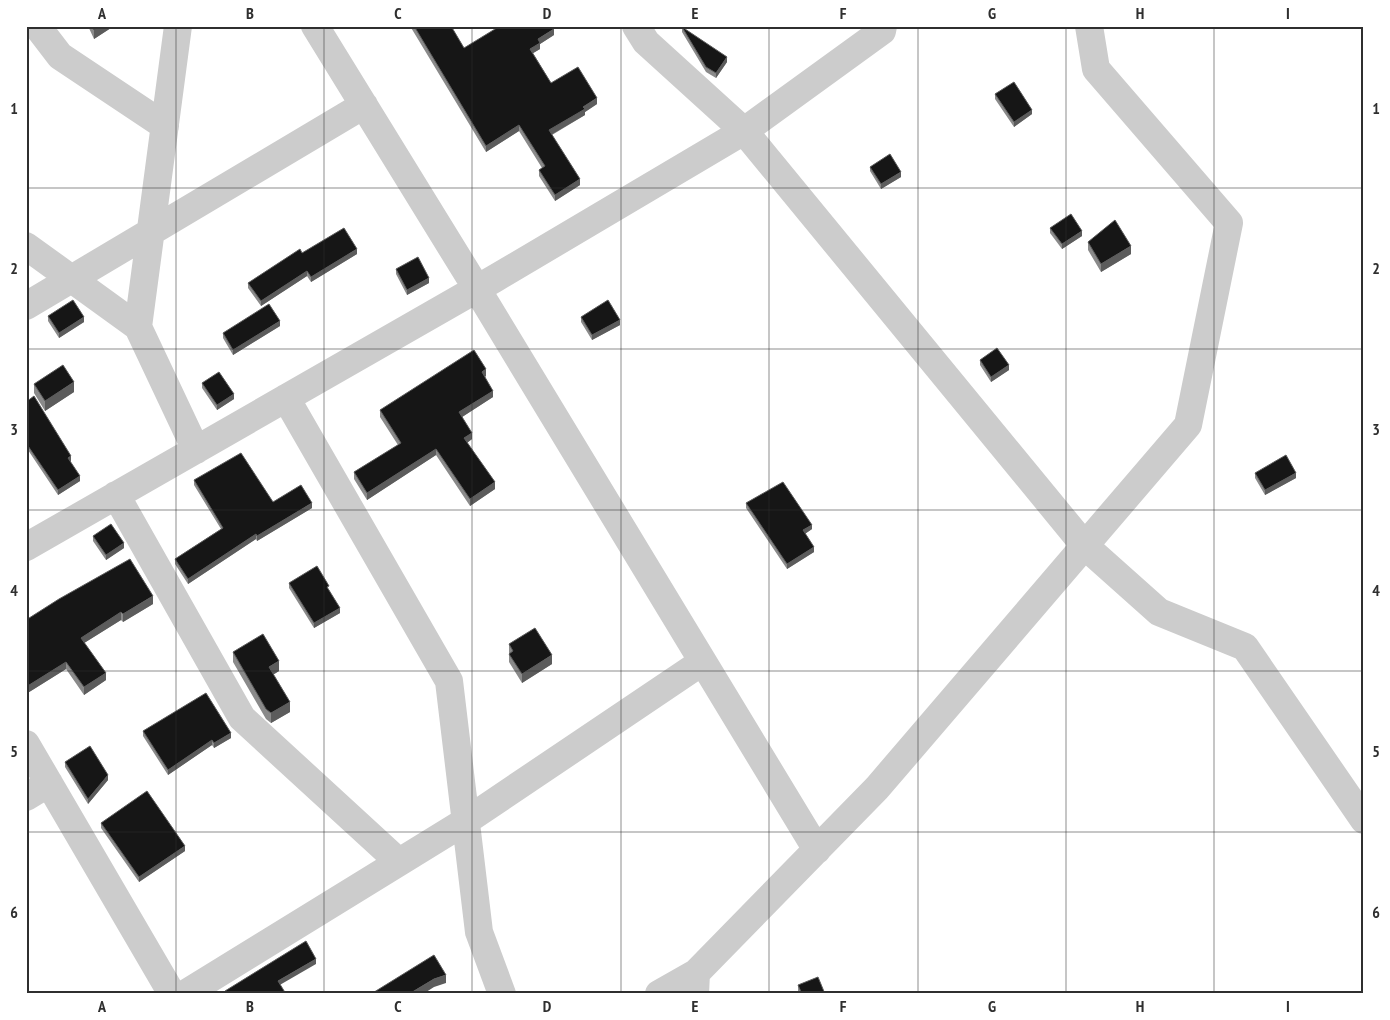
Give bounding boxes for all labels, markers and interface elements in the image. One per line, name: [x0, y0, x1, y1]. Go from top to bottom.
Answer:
text: A: [97, 3, 107, 23]
text: B: [246, 3, 254, 23]
text: C: [394, 3, 402, 23]
text: D: [543, 3, 552, 23]
text: E: [692, 3, 699, 23]
text: F: [840, 3, 847, 23]
text: G: [988, 3, 996, 23]
text: H: [1136, 3, 1144, 23]
text: I: [1286, 3, 1290, 23]
text: 1: [10, 98, 18, 118]
text: 1: [1372, 98, 1380, 118]
text: 2: [10, 258, 18, 278]
text: 2: [1372, 258, 1380, 278]
text: 3: [10, 419, 18, 439]
text: 3: [1372, 419, 1380, 439]
text: 4: [10, 580, 18, 600]
text: 4: [1372, 580, 1380, 600]
text: 5: [10, 741, 18, 761]
text: 5: [1372, 741, 1380, 761]
text: 6: [10, 902, 18, 922]
text: 6: [1372, 902, 1380, 922]
text: A: [97, 996, 107, 1016]
text: B: [246, 996, 254, 1016]
text: C: [394, 996, 402, 1016]
text: D: [543, 996, 552, 1016]
text: E: [692, 996, 699, 1016]
text: F: [840, 996, 847, 1016]
text: G: [988, 996, 996, 1016]
text: H: [1136, 996, 1144, 1016]
text: I: [1286, 996, 1290, 1016]

